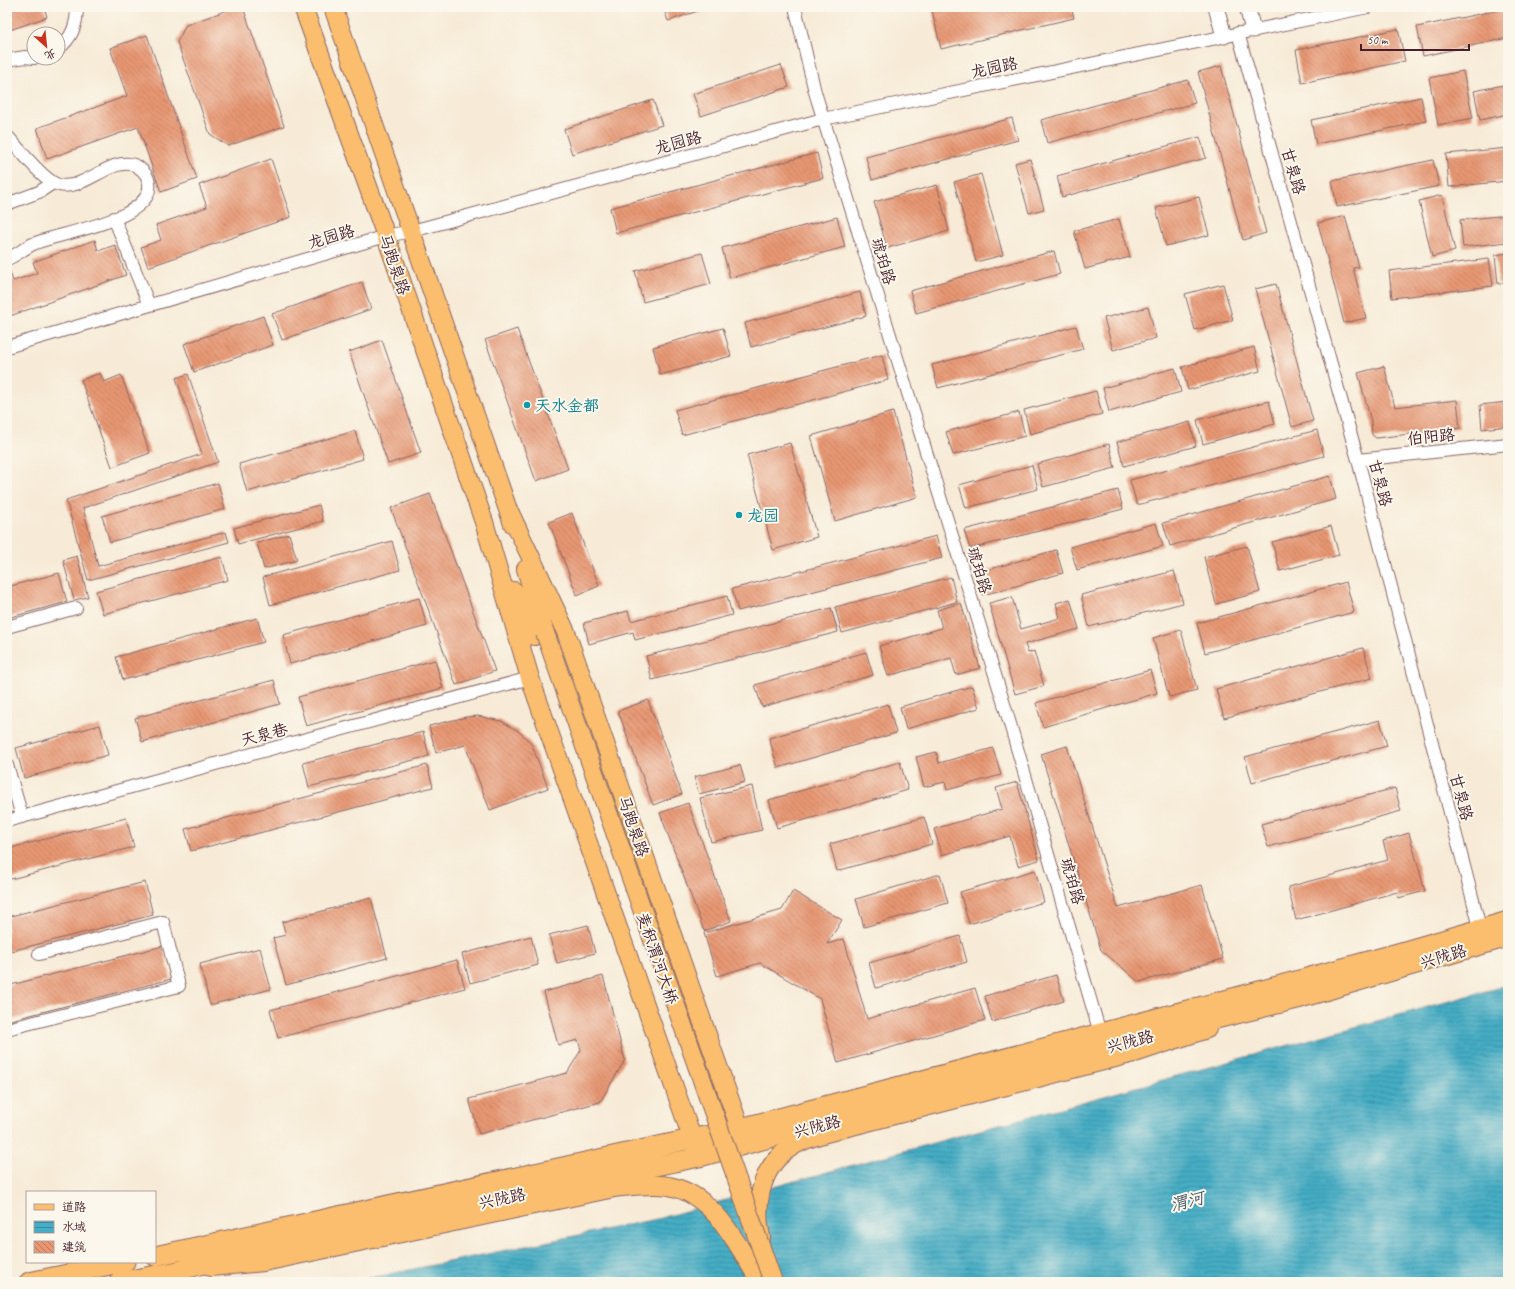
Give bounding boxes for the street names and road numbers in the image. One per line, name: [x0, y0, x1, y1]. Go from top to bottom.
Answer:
street label: 龙园路: [969, 53, 1020, 83]
street label: 龙园路: [652, 127, 704, 159]
street label: 甘泉路: [1277, 145, 1309, 197]
street label: 龙园路: [305, 221, 357, 253]
street label: 马跑泉路: [374, 231, 414, 298]
street label: 琥珀路: [866, 235, 900, 287]
street label: 伯阳路: [1406, 425, 1456, 449]
street label: 甘泉路: [1364, 457, 1396, 509]
street label: 琥珀路: [962, 544, 996, 596]
street label: 天泉巷: [238, 719, 290, 751]
street label: 甘泉路: [1445, 771, 1477, 823]
street label: 马跑泉路: [613, 793, 653, 860]
street label: 琥珀路: [1056, 855, 1088, 907]
street label: 麦积渭河大桥: [632, 910, 682, 1007]
street label: 兴陇路: [1417, 940, 1469, 974]
street label: 兴陇路: [1104, 1026, 1156, 1058]
street label: 兴陇路: [791, 1111, 843, 1143]
street label: 兴陇路: [477, 1184, 528, 1214]

